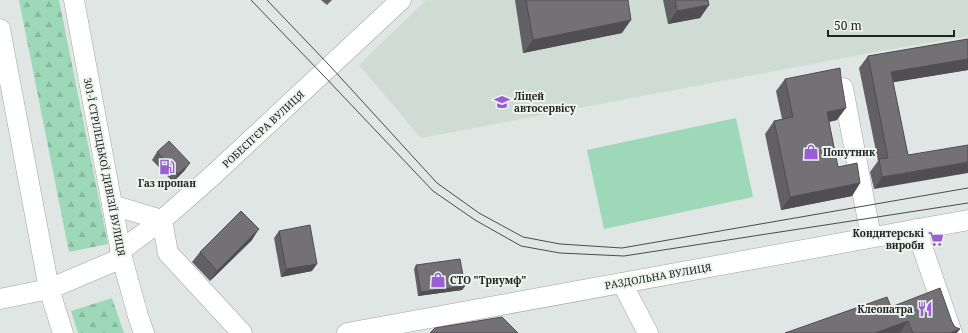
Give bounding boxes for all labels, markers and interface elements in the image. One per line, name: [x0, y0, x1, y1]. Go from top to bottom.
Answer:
scale bar: [828, 12, 954, 38]
text: 50 m: [834, 17, 862, 34]
street label: 301-Ї СТРІЛЕЦЬКОЇ ДИВІЗІЇ ВУЛИЦЯ: [81, 77, 129, 258]
street label: РОБЕСП’ЄРА ВУЛИЦЯ: [219, 87, 307, 171]
place label: Ліцей автосервісу: [514, 89, 577, 115]
school or university icon: Ліцей автосервісу: [493, 93, 511, 111]
shop icon: Попутник: [802, 143, 820, 161]
place label: Попутник: [823, 145, 876, 159]
fuel station icon: Газ пропан: [158, 158, 176, 176]
place label: Газ пропан: [138, 176, 196, 190]
place label: Кондитерські вироби: [853, 226, 924, 252]
supermarket icon: Кондитерські вироби: [927, 230, 945, 248]
street label: РАЗДОЛЬНА ВУЛИЦЯ: [604, 260, 713, 292]
shop icon: СТО "Триумф": [429, 271, 447, 289]
place label: СТО "Триумф": [450, 273, 526, 287]
restaurant icon: Клеопатра: [916, 300, 934, 318]
place label: Клеопатра: [857, 302, 913, 316]

